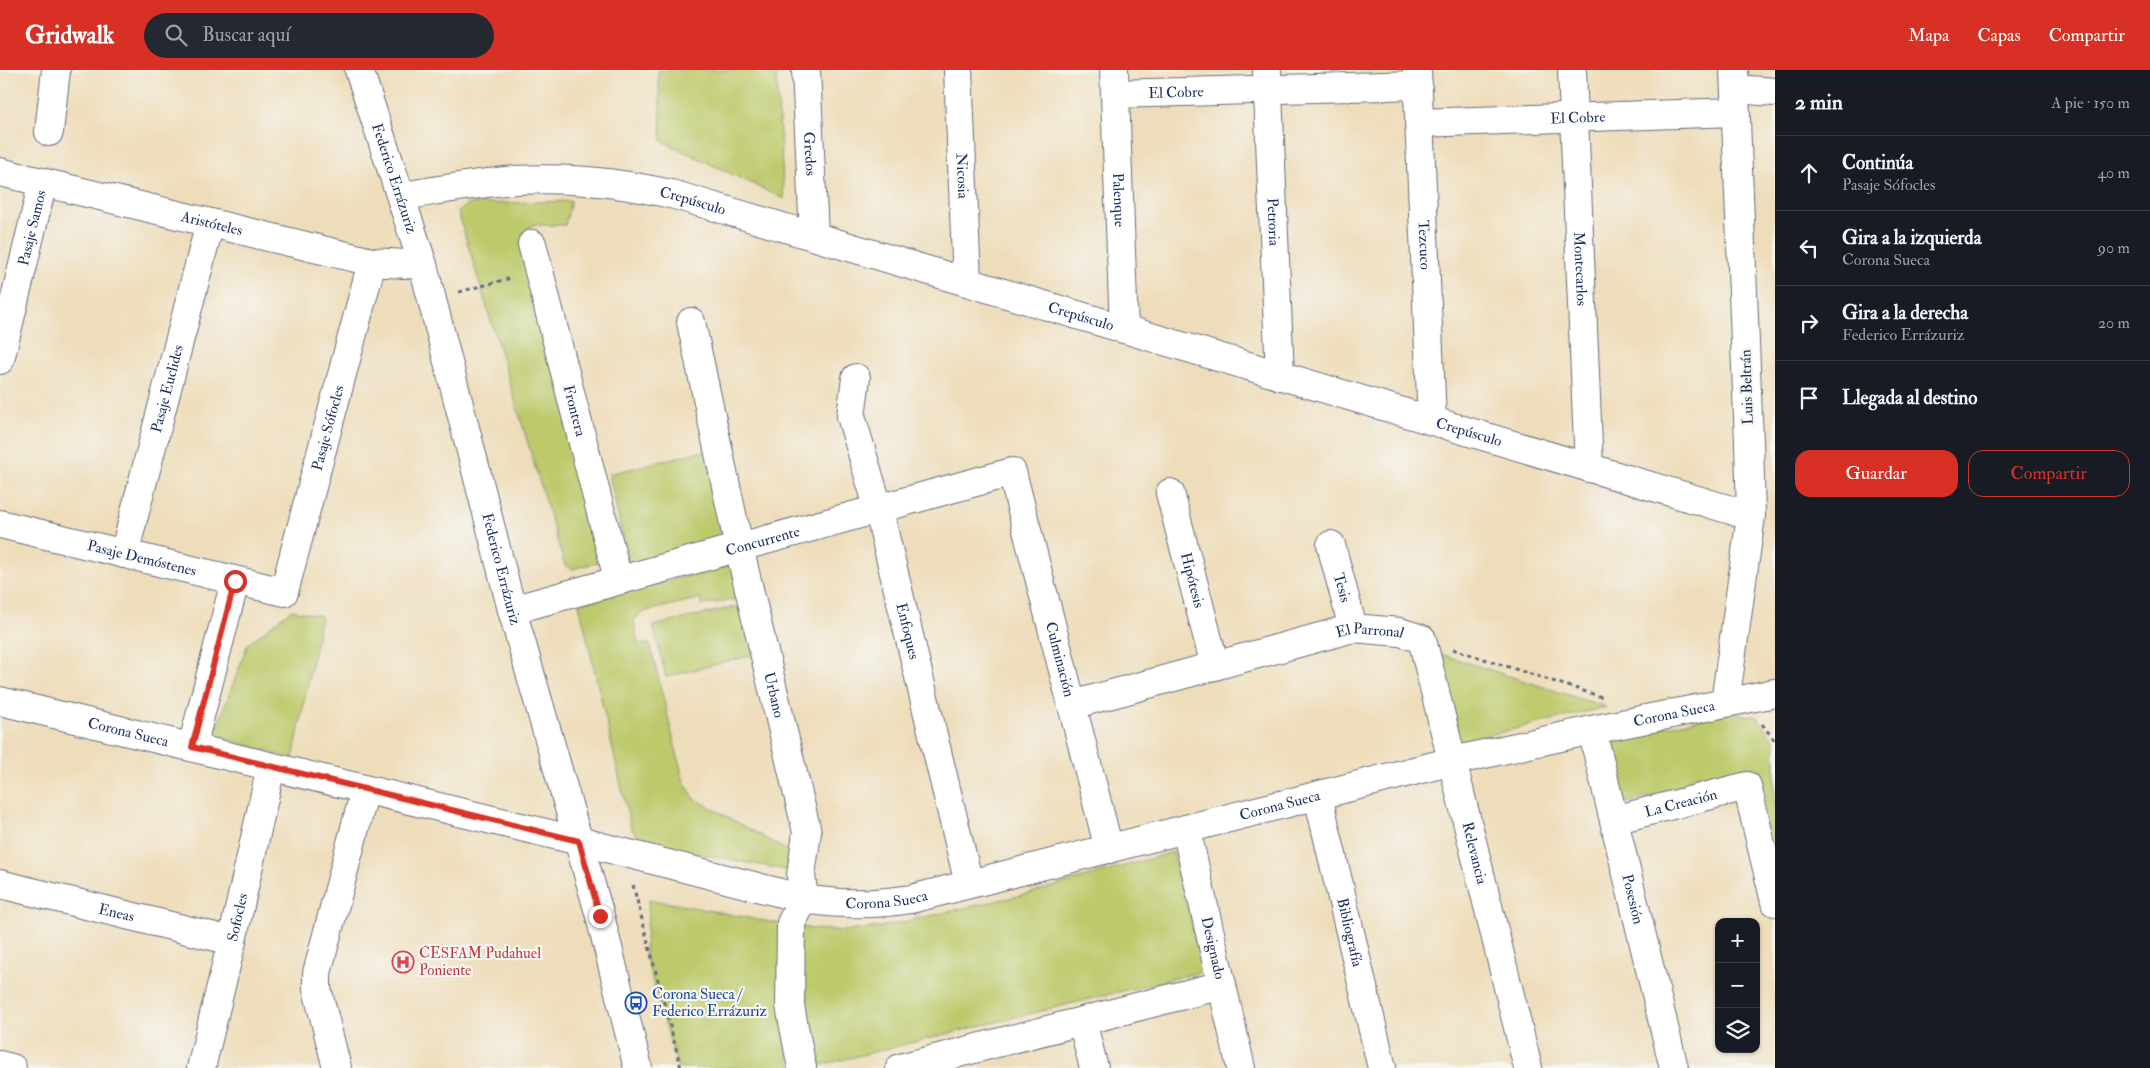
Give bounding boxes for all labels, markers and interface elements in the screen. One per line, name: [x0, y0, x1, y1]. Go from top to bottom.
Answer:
search box: [144, 13, 494, 58]
text: Gridwalk: [25, 20, 114, 51]
icon: search: [162, 21, 190, 49]
text: Buscar aquí: [202, 23, 290, 47]
text: Mapa: [1908, 24, 1950, 47]
text: Capas: [1978, 24, 2021, 47]
text: Compartir: [2049, 24, 2125, 47]
street label: El Cobre: [1148, 82, 1204, 103]
text: 2 min: [1795, 89, 1843, 116]
text: A pie · 150 m: [2051, 93, 2130, 113]
street label: El Cobre: [1550, 107, 1606, 128]
street label: Federico Errázuriz: [368, 121, 422, 236]
street label: Gredos: [799, 131, 821, 176]
text: Continúa: [1842, 151, 1913, 175]
street label: Nicosia: [952, 153, 973, 200]
icon: ahead: [1795, 159, 1823, 187]
text: 40 m: [2097, 163, 2130, 183]
street label: Palenque: [1108, 172, 1130, 227]
text: Pasaje Sófocles: [1842, 175, 1935, 195]
street label: Crepúsculo: [658, 182, 728, 219]
street label: Pasaje Samos: [14, 188, 50, 268]
street label: Petroria: [1263, 197, 1284, 247]
street label: Aristóteles: [178, 206, 245, 240]
street label: Tezcuco: [1414, 220, 1435, 270]
text: Gira a la izquierda: [1842, 226, 1981, 250]
street label: Montecarlos: [1569, 231, 1592, 306]
icon: left: [1795, 234, 1823, 262]
text: 90 m: [2098, 238, 2130, 258]
text: Corona Sueca: [1842, 250, 1930, 270]
street label: Crepúsculo: [1046, 297, 1116, 335]
text: Gira a la derecha: [1842, 301, 1968, 325]
icon: right: [1795, 309, 1823, 337]
text: 20 m: [2098, 313, 2130, 333]
text: Federico Errázuriz: [1842, 325, 1965, 345]
street label: Pasaje Euclides: [146, 342, 188, 435]
street label: Luis Beltrán: [1736, 349, 1758, 425]
street label: Pasaje Sófocles: [307, 383, 348, 473]
street label: Frontera: [559, 383, 591, 439]
icon: arrive: [1795, 384, 1823, 412]
text: Llegada al destino: [1842, 386, 1977, 410]
street label: Crepúsculo: [1434, 413, 1504, 451]
button: Guardar: [1795, 450, 1958, 497]
button: Compartir: [1968, 450, 2130, 497]
street label: Federico Errázuriz: [478, 511, 525, 627]
street label: Concurrente: [723, 522, 802, 560]
street label: Pasaje Demóstenes: [85, 536, 198, 580]
street label: Hipótesis: [1176, 550, 1209, 610]
route start: [224, 570, 247, 593]
street label: Tesis: [1329, 571, 1355, 604]
street label: Enfoques: [892, 601, 924, 661]
street label: El Parronal: [1333, 619, 1407, 642]
street label: Culminación: [1041, 620, 1079, 699]
street label: Urbano: [760, 670, 789, 720]
street label: Corona Sueca: [1632, 696, 1717, 731]
street label: Corona Sueca: [86, 713, 172, 751]
street label: La Creación: [1643, 784, 1719, 821]
street label: Corona Sueca: [1237, 786, 1323, 825]
street label: Relevancia: [1458, 820, 1492, 887]
street label: Posesión: [1618, 872, 1648, 926]
street label: Corona Sueca: [845, 885, 930, 913]
street label: Sofocles: [223, 891, 252, 943]
street label: Bibliografía: [1333, 896, 1368, 969]
street label: Eneas: [97, 899, 136, 926]
route end: [589, 905, 612, 928]
street label: Designado: [1197, 915, 1230, 981]
map controls: [1715, 918, 1760, 1053]
button: +: [1715, 918, 1760, 963]
place label: CESFAM Pudahuel Poniente: [419, 944, 541, 980]
hospital icon: CESFAM Pudahuel Poniente: [391, 950, 415, 974]
button: −: [1715, 963, 1760, 1008]
place label: Corona Sueca / Federico Errázuriz: [652, 985, 767, 1021]
bus stop icon: Corona Sueca / Federico Errázuriz: [624, 991, 648, 1015]
button: layers: [1715, 1008, 1760, 1053]

